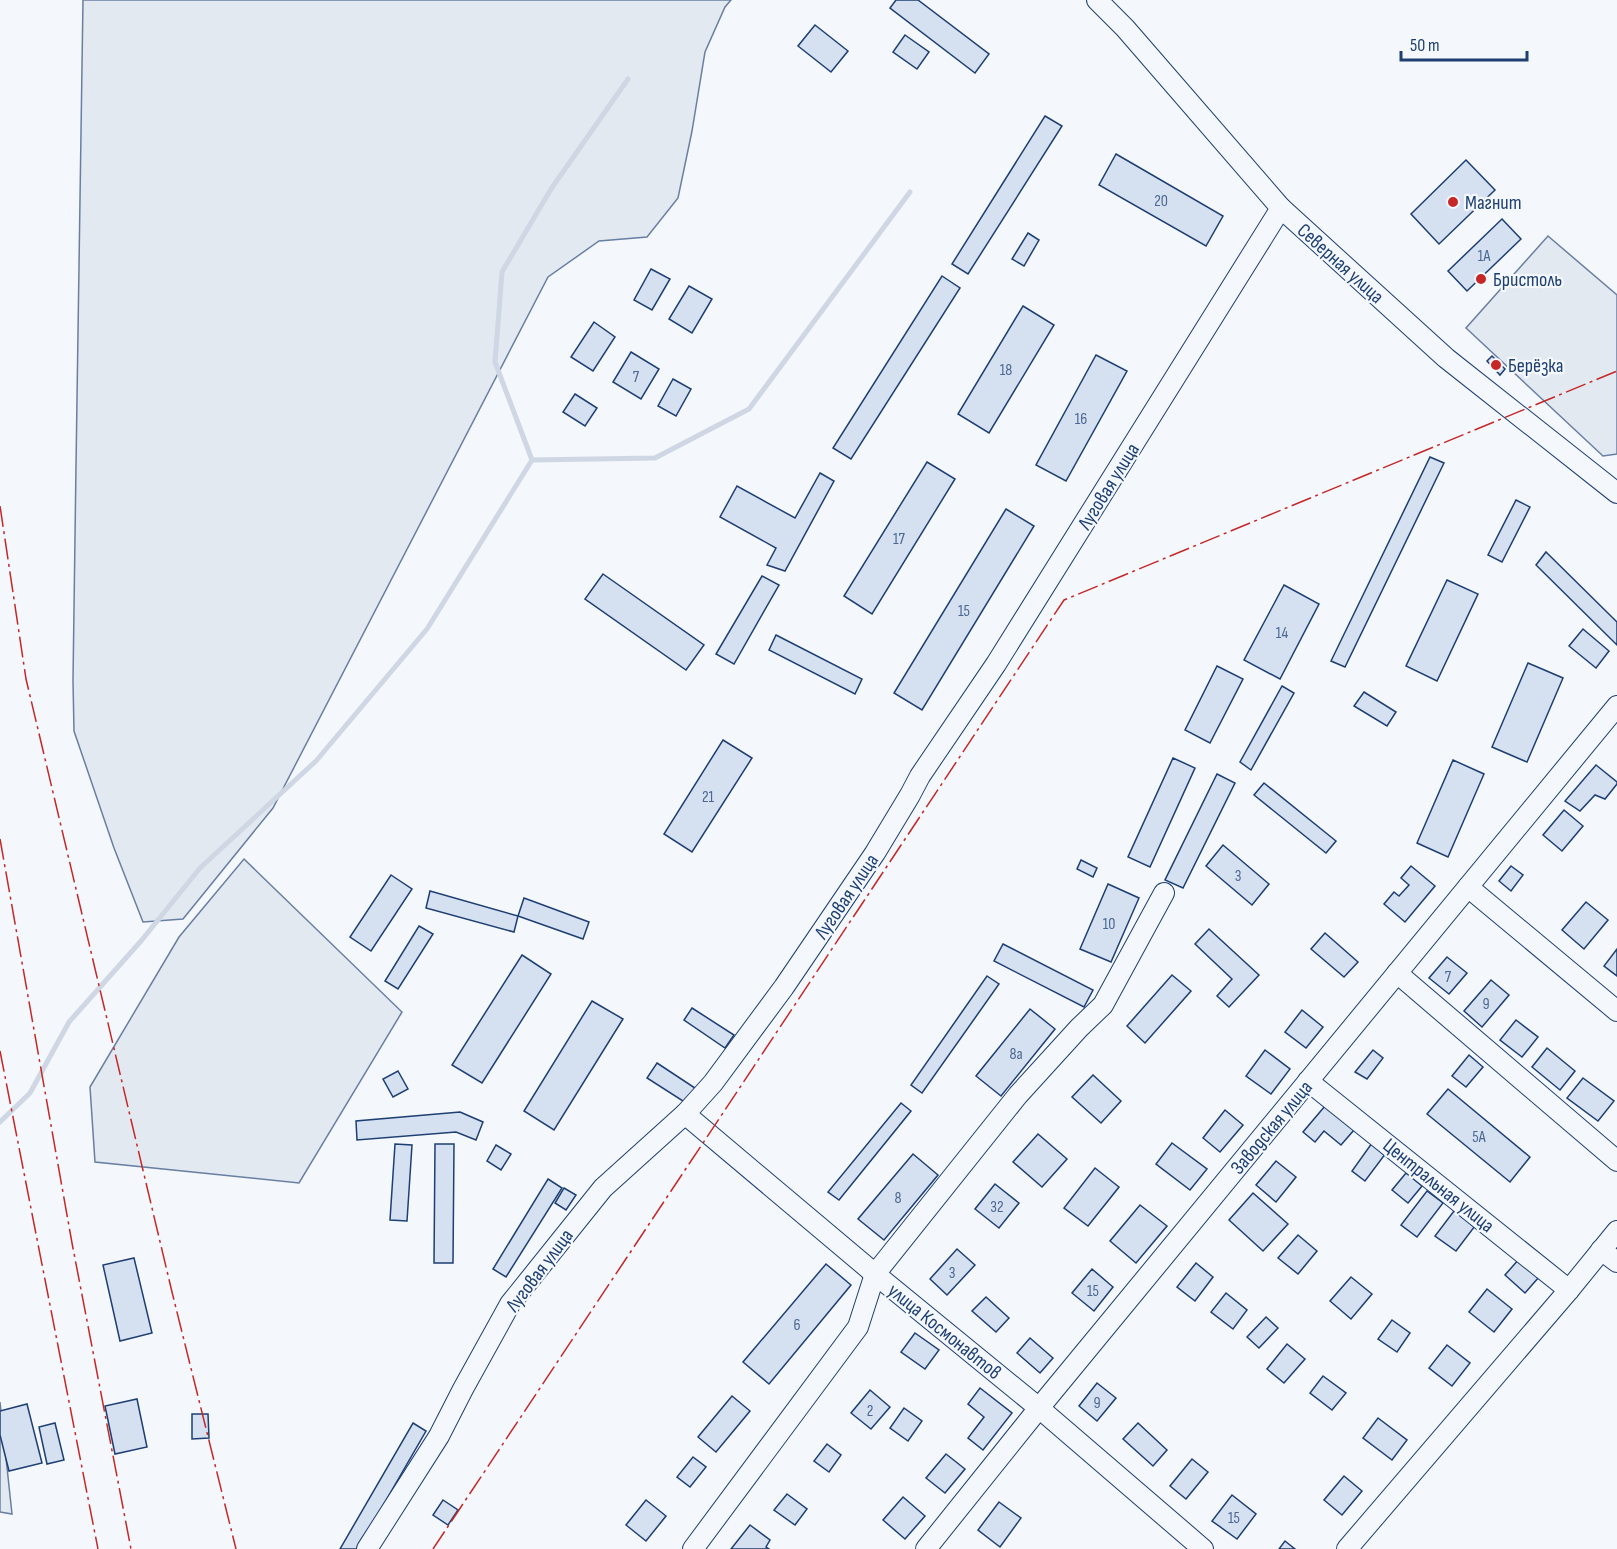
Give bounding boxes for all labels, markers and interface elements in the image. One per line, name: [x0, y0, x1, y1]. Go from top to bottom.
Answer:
scale bar: [1401, 24, 1527, 62]
text: 50 m: [1410, 35, 1440, 56]
place label: Магнит: [1465, 191, 1522, 215]
house number: 20: [1154, 192, 1168, 211]
marker: Магнит: [1446, 195, 1460, 209]
street label: Северная улица: [1292, 219, 1389, 309]
house number: 1А: [1478, 247, 1490, 266]
place label: Бристоль: [1493, 268, 1562, 292]
marker: Бристоль: [1474, 272, 1488, 286]
place label: Берёзка: [1508, 354, 1564, 378]
marker: Берёзка: [1489, 358, 1503, 372]
house number: 18: [1000, 361, 1012, 380]
house number: 7: [633, 368, 640, 387]
house number: 16: [1075, 410, 1087, 429]
street label: Луговая улица: [1072, 439, 1145, 535]
house number: 17: [893, 530, 906, 549]
house number: 15: [958, 602, 970, 621]
house number: 14: [1276, 624, 1288, 643]
house number: 21: [702, 788, 715, 807]
street label: Луговая улица: [809, 849, 884, 944]
house number: 3: [1235, 867, 1241, 886]
house number: 10: [1103, 915, 1115, 934]
house number: 7: [1445, 968, 1452, 987]
house number: 9: [1482, 995, 1490, 1014]
house number: 8а: [1009, 1045, 1023, 1064]
street label: Заводская улица: [1226, 1076, 1318, 1179]
house number: 5А: [1472, 1128, 1486, 1147]
street label: Центральная улица: [1378, 1134, 1499, 1238]
house number: 8: [894, 1189, 902, 1208]
house number: 32: [990, 1198, 1004, 1217]
street label: Луговая улица: [500, 1224, 579, 1318]
house number: 3: [949, 1264, 955, 1283]
street label: улица Космонавтов: [883, 1279, 1006, 1385]
house number: 15: [1087, 1282, 1099, 1301]
house number: 6: [793, 1316, 801, 1335]
house number: 9: [1093, 1394, 1101, 1413]
house number: 2: [867, 1402, 873, 1421]
house number: 15: [1228, 1509, 1240, 1528]

